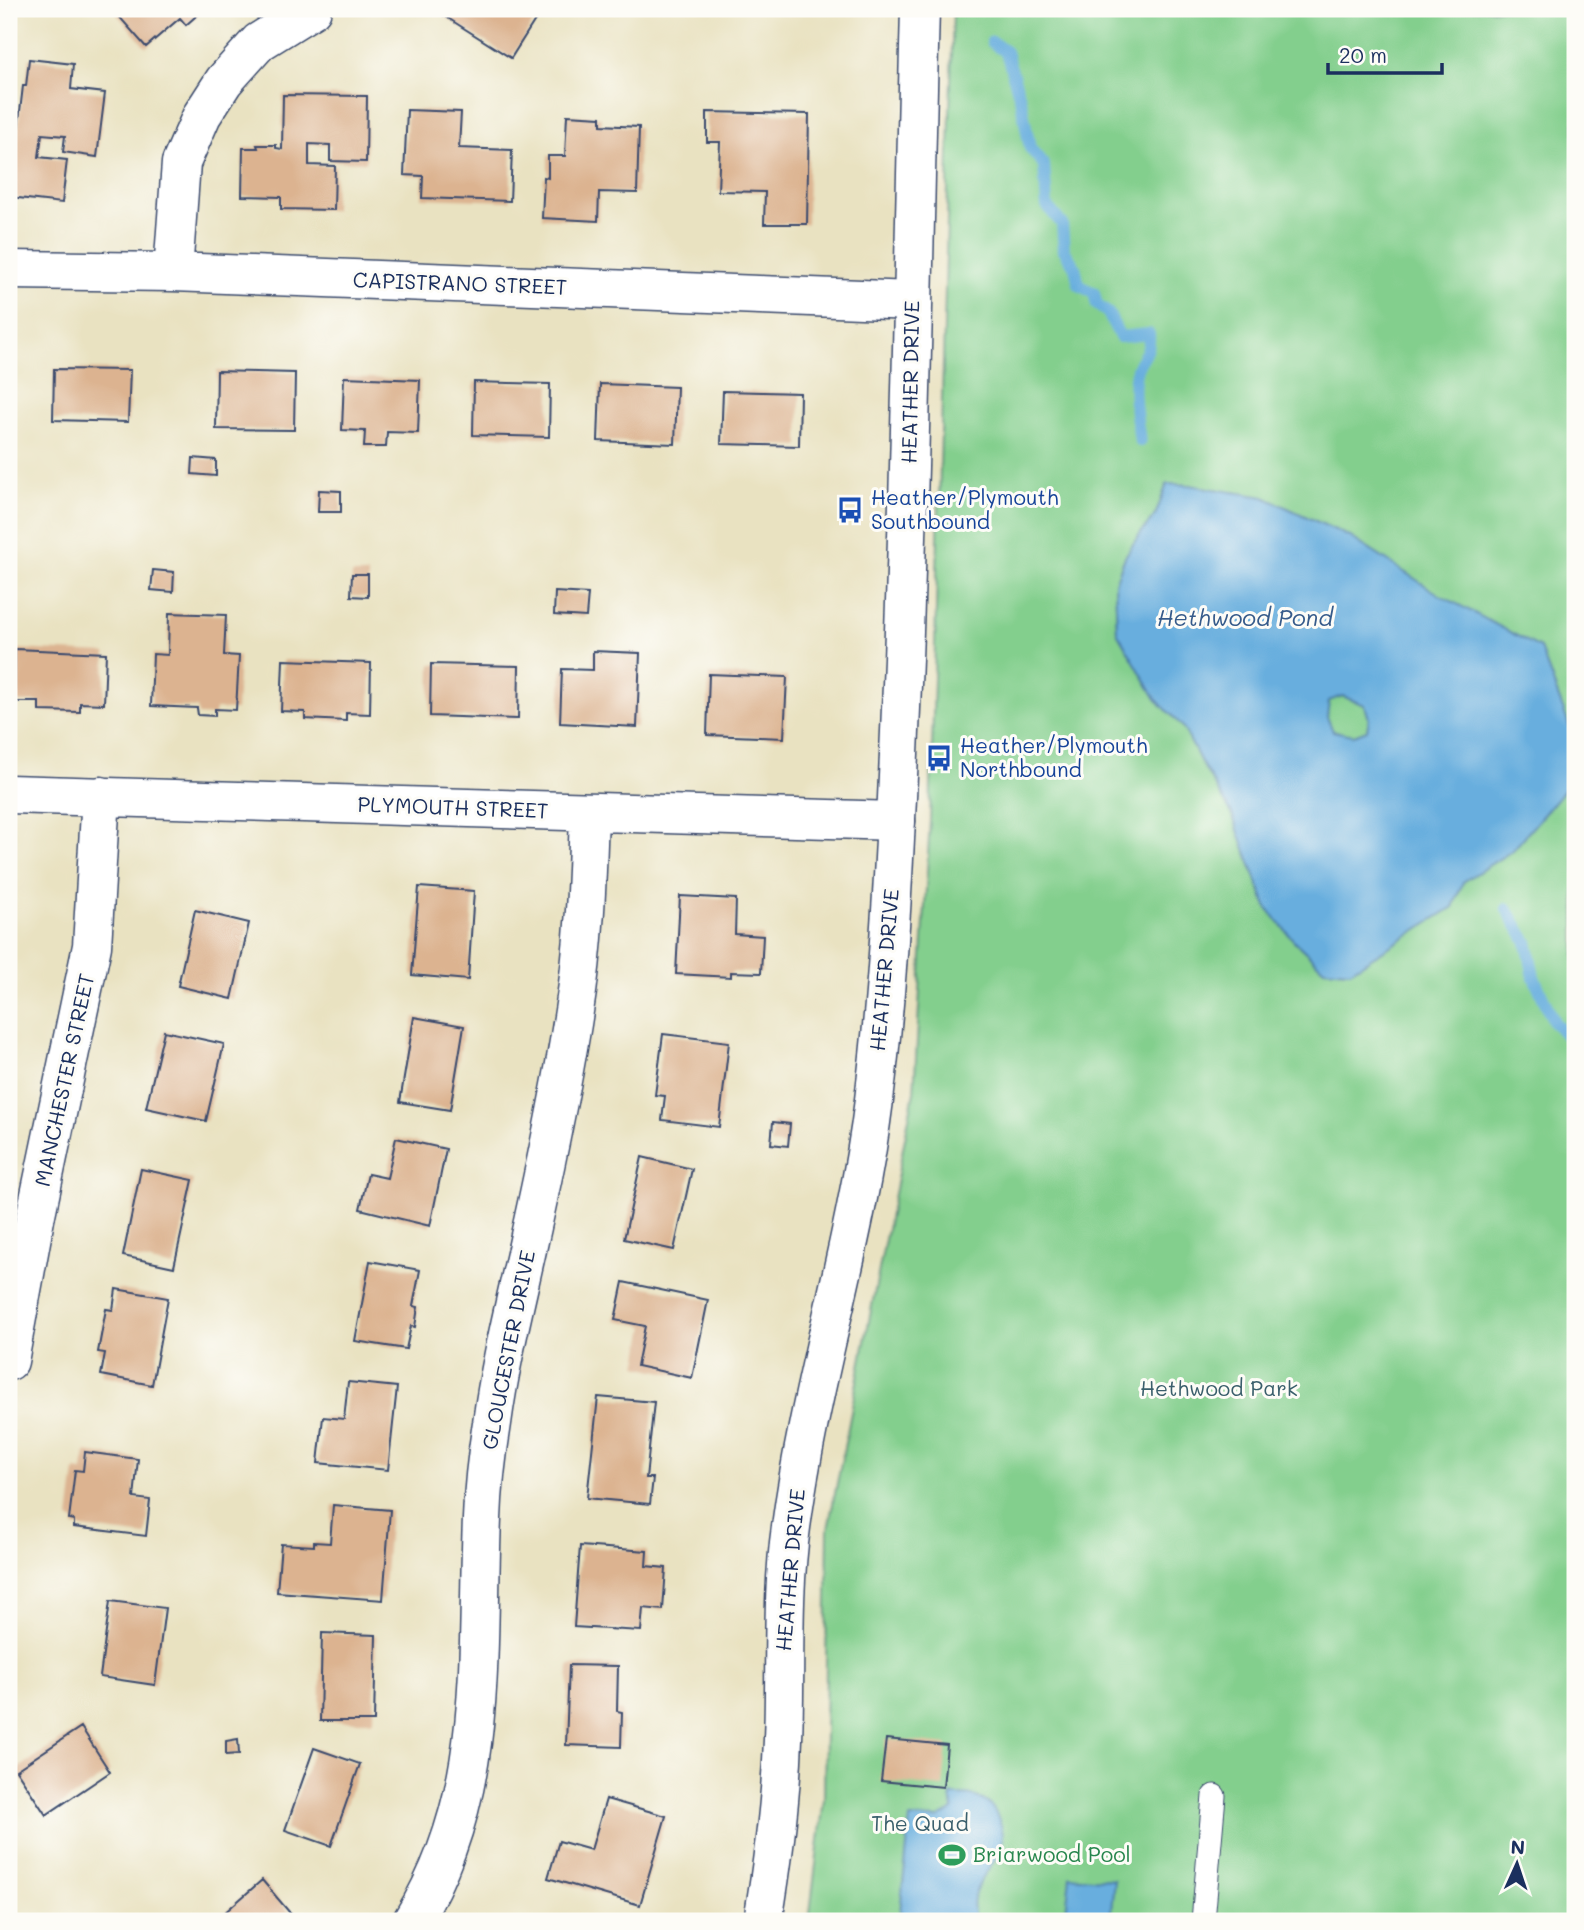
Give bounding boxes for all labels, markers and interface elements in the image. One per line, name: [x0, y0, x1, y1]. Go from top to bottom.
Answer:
scale bar: [1328, 32, 1442, 76]
text: 20 m: [1339, 41, 1387, 68]
street label: CAPISTRANO STREET: [352, 265, 568, 300]
street label: HEATHER DRIVE: [895, 300, 924, 464]
place label: Heather/Plymouth Southbound: [871, 483, 1059, 534]
bus stop icon: Heather/Plymouth Southbound: [835, 495, 865, 525]
water label: Hethwood Pond: [1157, 602, 1334, 632]
place label: Heather/Plymouth Northbound: [960, 731, 1148, 782]
bus stop icon: Heather/Plymouth Northbound: [924, 743, 954, 773]
street label: PLYMOUTH STREET: [357, 790, 549, 823]
street label: HEATHER DRIVE: [863, 887, 904, 1052]
street label: MANCHESTER STREET: [28, 971, 99, 1189]
street label: GLOUCESTER DRIVE: [475, 1248, 540, 1452]
park label: Hethwood Park: [1140, 1374, 1298, 1401]
street label: HEATHER DRIVE: [769, 1487, 810, 1652]
park label: The Quad: [871, 1809, 969, 1836]
north arrow: [1482, 1828, 1552, 1898]
text: N: [1510, 1834, 1526, 1859]
sports icon: Briarwood Pool: [937, 1840, 967, 1870]
place label: Briarwood Pool: [973, 1840, 1131, 1867]

